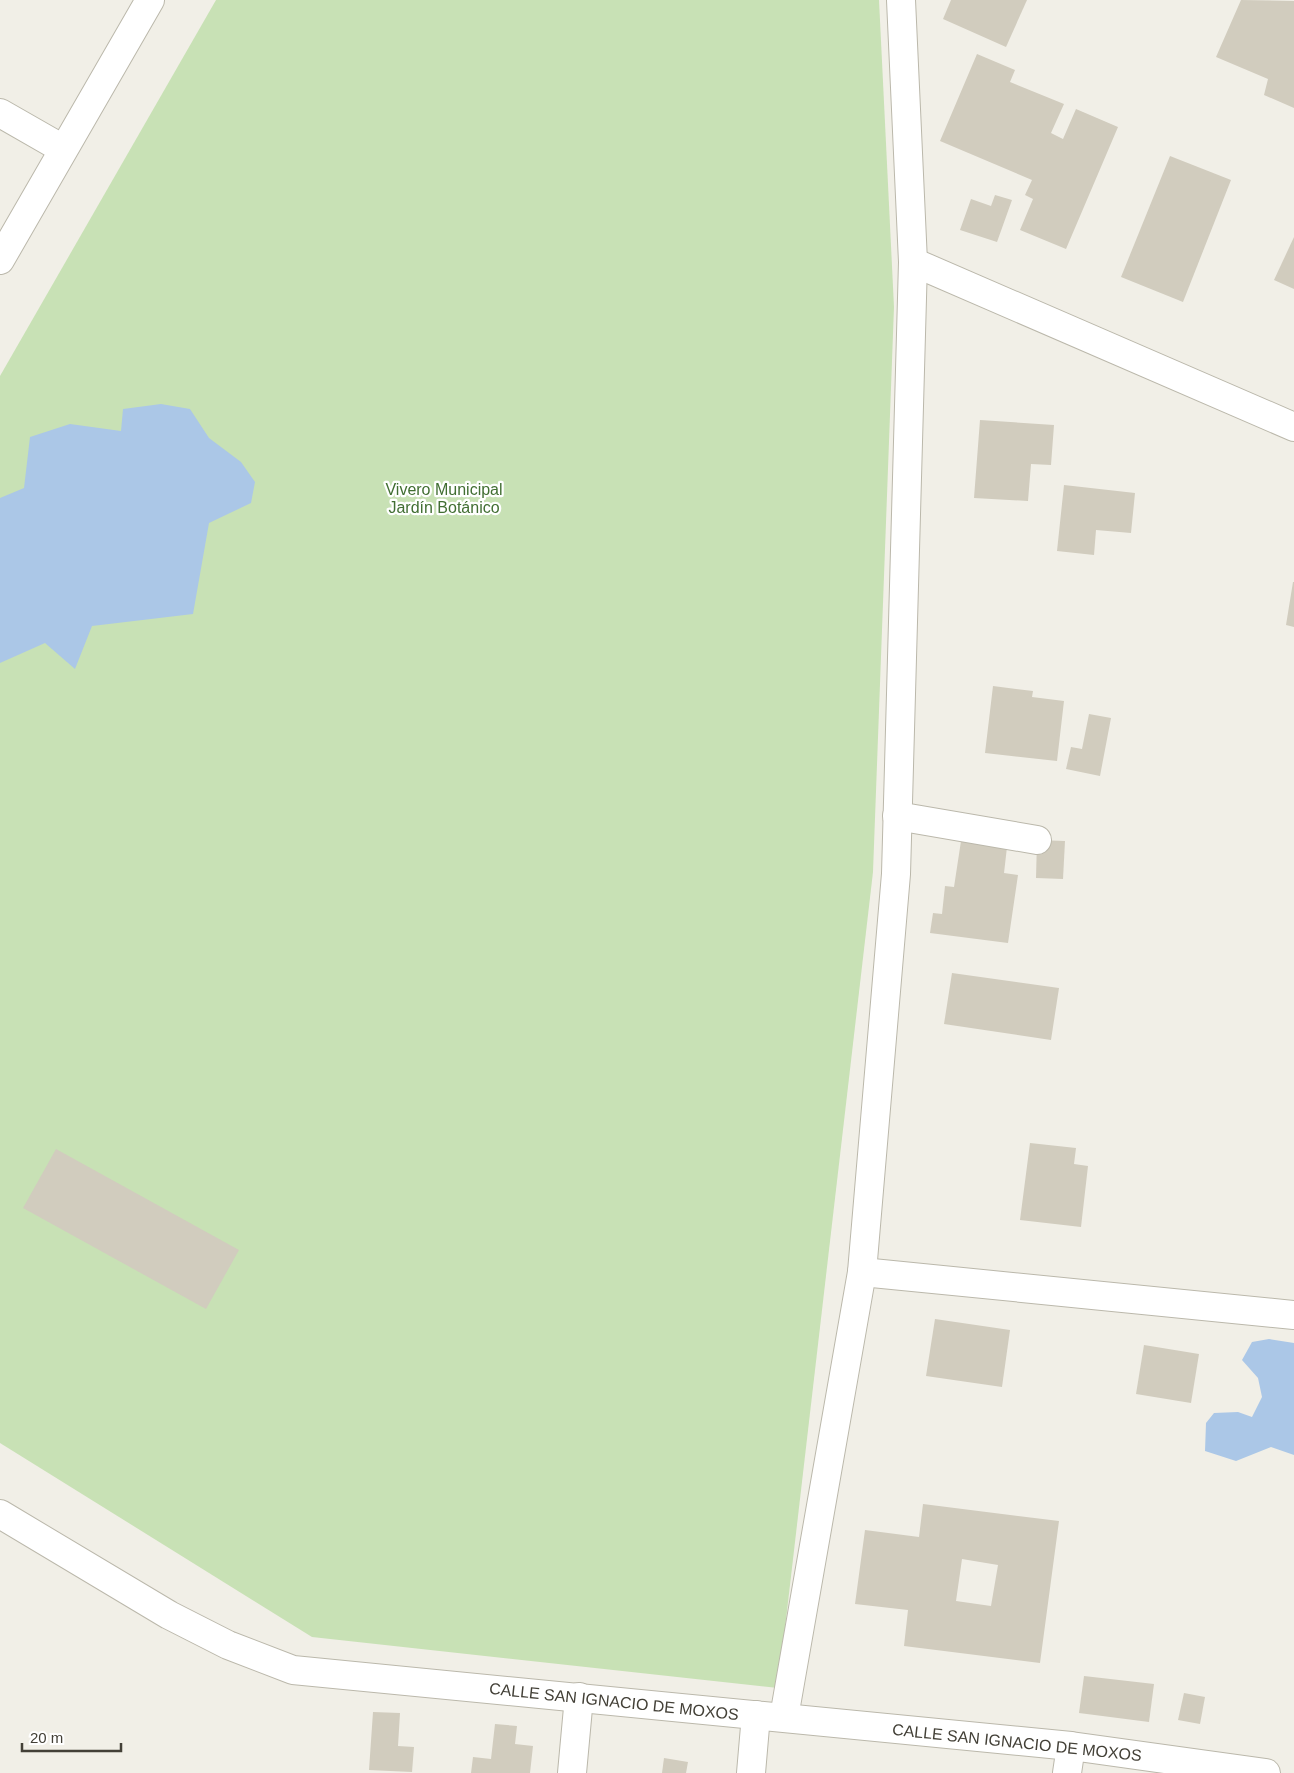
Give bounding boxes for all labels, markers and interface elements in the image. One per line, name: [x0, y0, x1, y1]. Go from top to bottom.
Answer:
park label: Vivero Municipal Jardín Botánico: [385, 481, 503, 516]
street label: CALLE SAN IGNACIO DE MOXOS: [488, 1680, 740, 1723]
scale bar: [22, 1720, 121, 1752]
street label: CALLE SAN IGNACIO DE MOXOS: [891, 1721, 1143, 1764]
text: 20 m: [30, 1729, 63, 1746]

